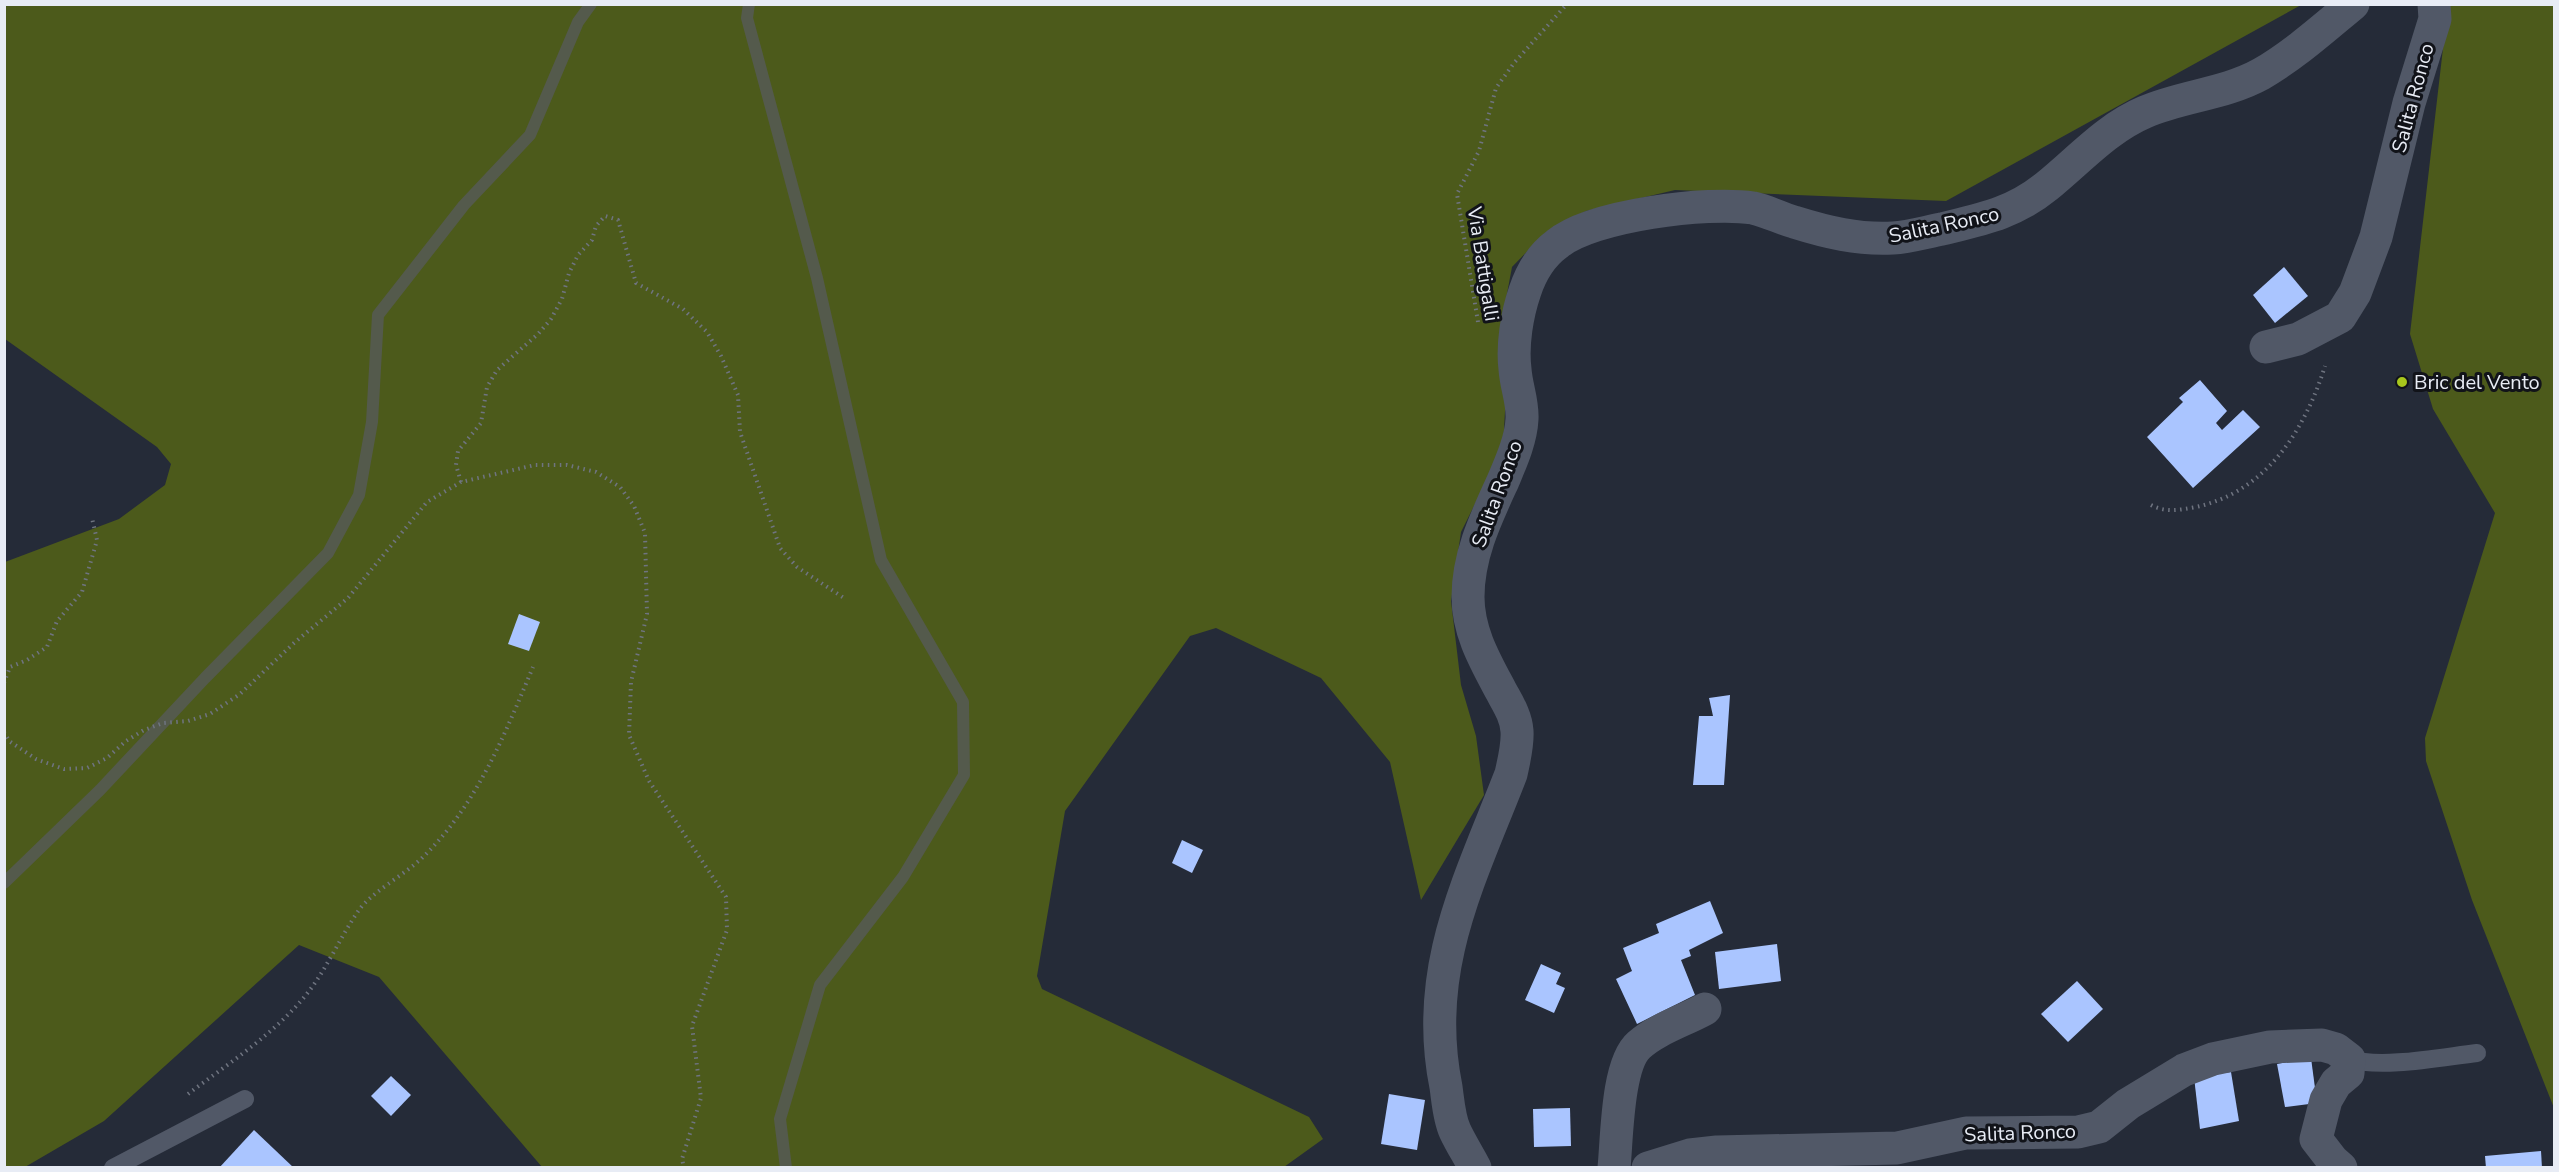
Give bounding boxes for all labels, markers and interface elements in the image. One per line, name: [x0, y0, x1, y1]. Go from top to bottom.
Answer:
street label: Salita Ronco: [2385, 40, 2441, 156]
street label: Salita Ronco: [1886, 200, 2002, 250]
street label: Via Battigalli: [1460, 204, 1505, 323]
place label: Bric del Vento: [2414, 369, 2540, 396]
marker: Bric del Vento: [2395, 375, 2409, 389]
street label: Salita Ronco: [1465, 437, 1529, 551]
street label: Salita Ronco: [1964, 1118, 2076, 1148]

